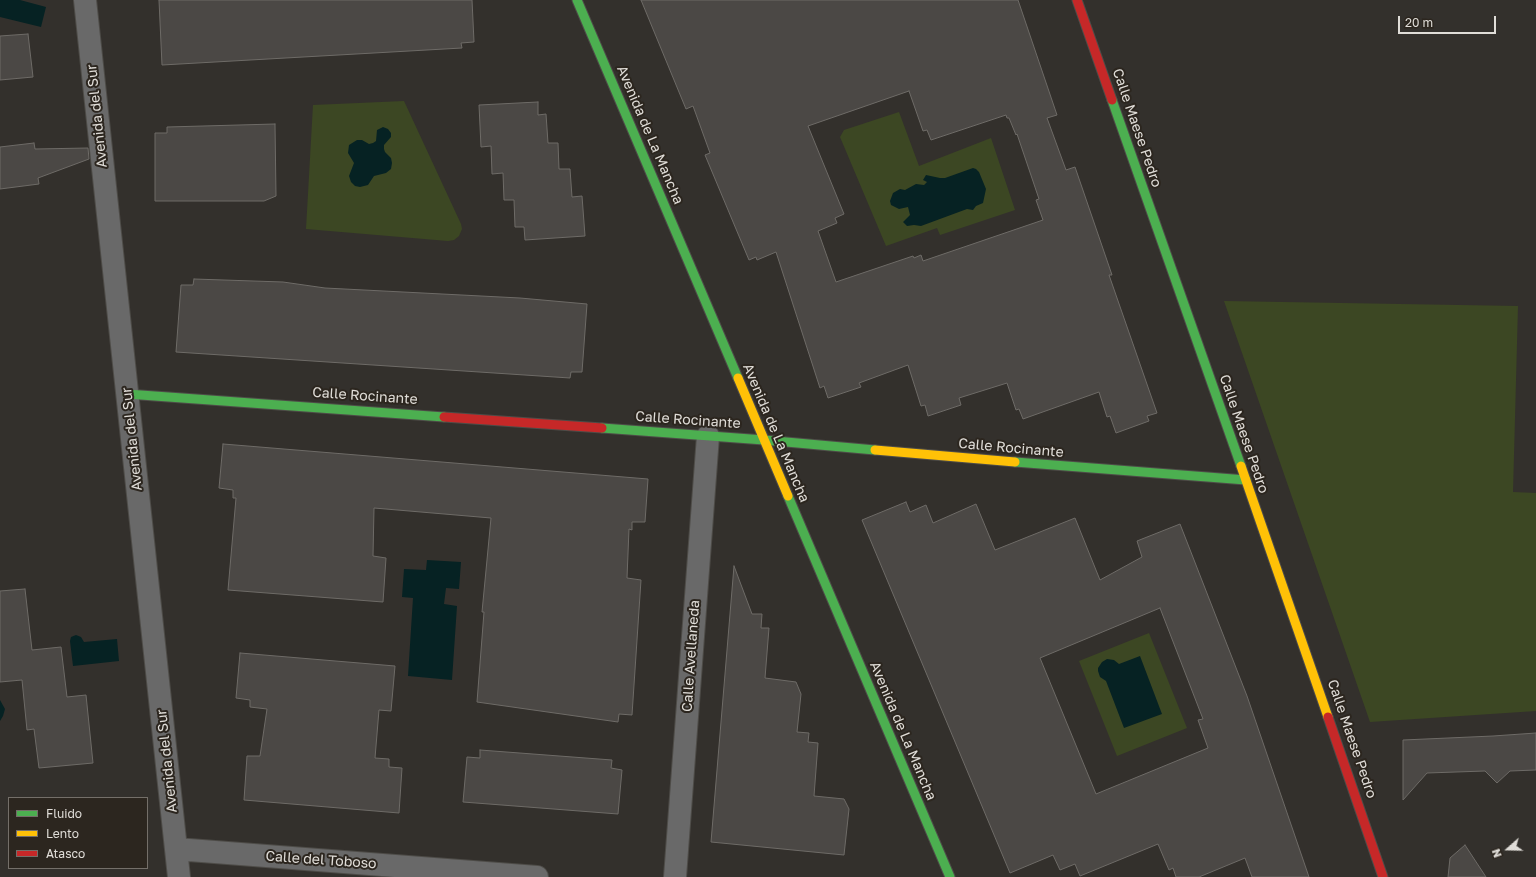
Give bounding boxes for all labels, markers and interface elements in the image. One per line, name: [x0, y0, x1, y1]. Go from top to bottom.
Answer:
scale bar: [1400, 8, 1498, 34]
text: 20 m: [1405, 15, 1433, 30]
street label: Avenida del Sur: [83, 63, 111, 169]
street label: Avenida de La Mancha: [613, 63, 687, 207]
street label: Calle Maese Pedro: [1109, 66, 1165, 190]
street label: Avenida de La Mancha: [739, 361, 813, 505]
street label: Calle Maese Pedro: [1216, 372, 1272, 496]
street label: Calle Rocinante: [312, 384, 418, 408]
street label: Avenida del Sur: [118, 386, 146, 492]
street label: Calle Rocinante: [635, 408, 741, 432]
street label: Calle Rocinante: [958, 435, 1064, 461]
street label: Calle Avellaneda: [679, 599, 703, 713]
street label: Avenida de La Mancha: [866, 659, 940, 803]
street label: Calle Maese Pedro: [1324, 677, 1380, 801]
street label: Avenida del Sur: [153, 708, 181, 814]
legend: [8, 797, 148, 869]
text: Fluido: [46, 806, 82, 821]
text: Lento: [46, 826, 79, 841]
north arrow: [1488, 829, 1528, 869]
text: Atasco: [46, 846, 85, 861]
text: N: [1489, 847, 1504, 859]
street label: Calle del Toboso: [265, 848, 377, 872]

